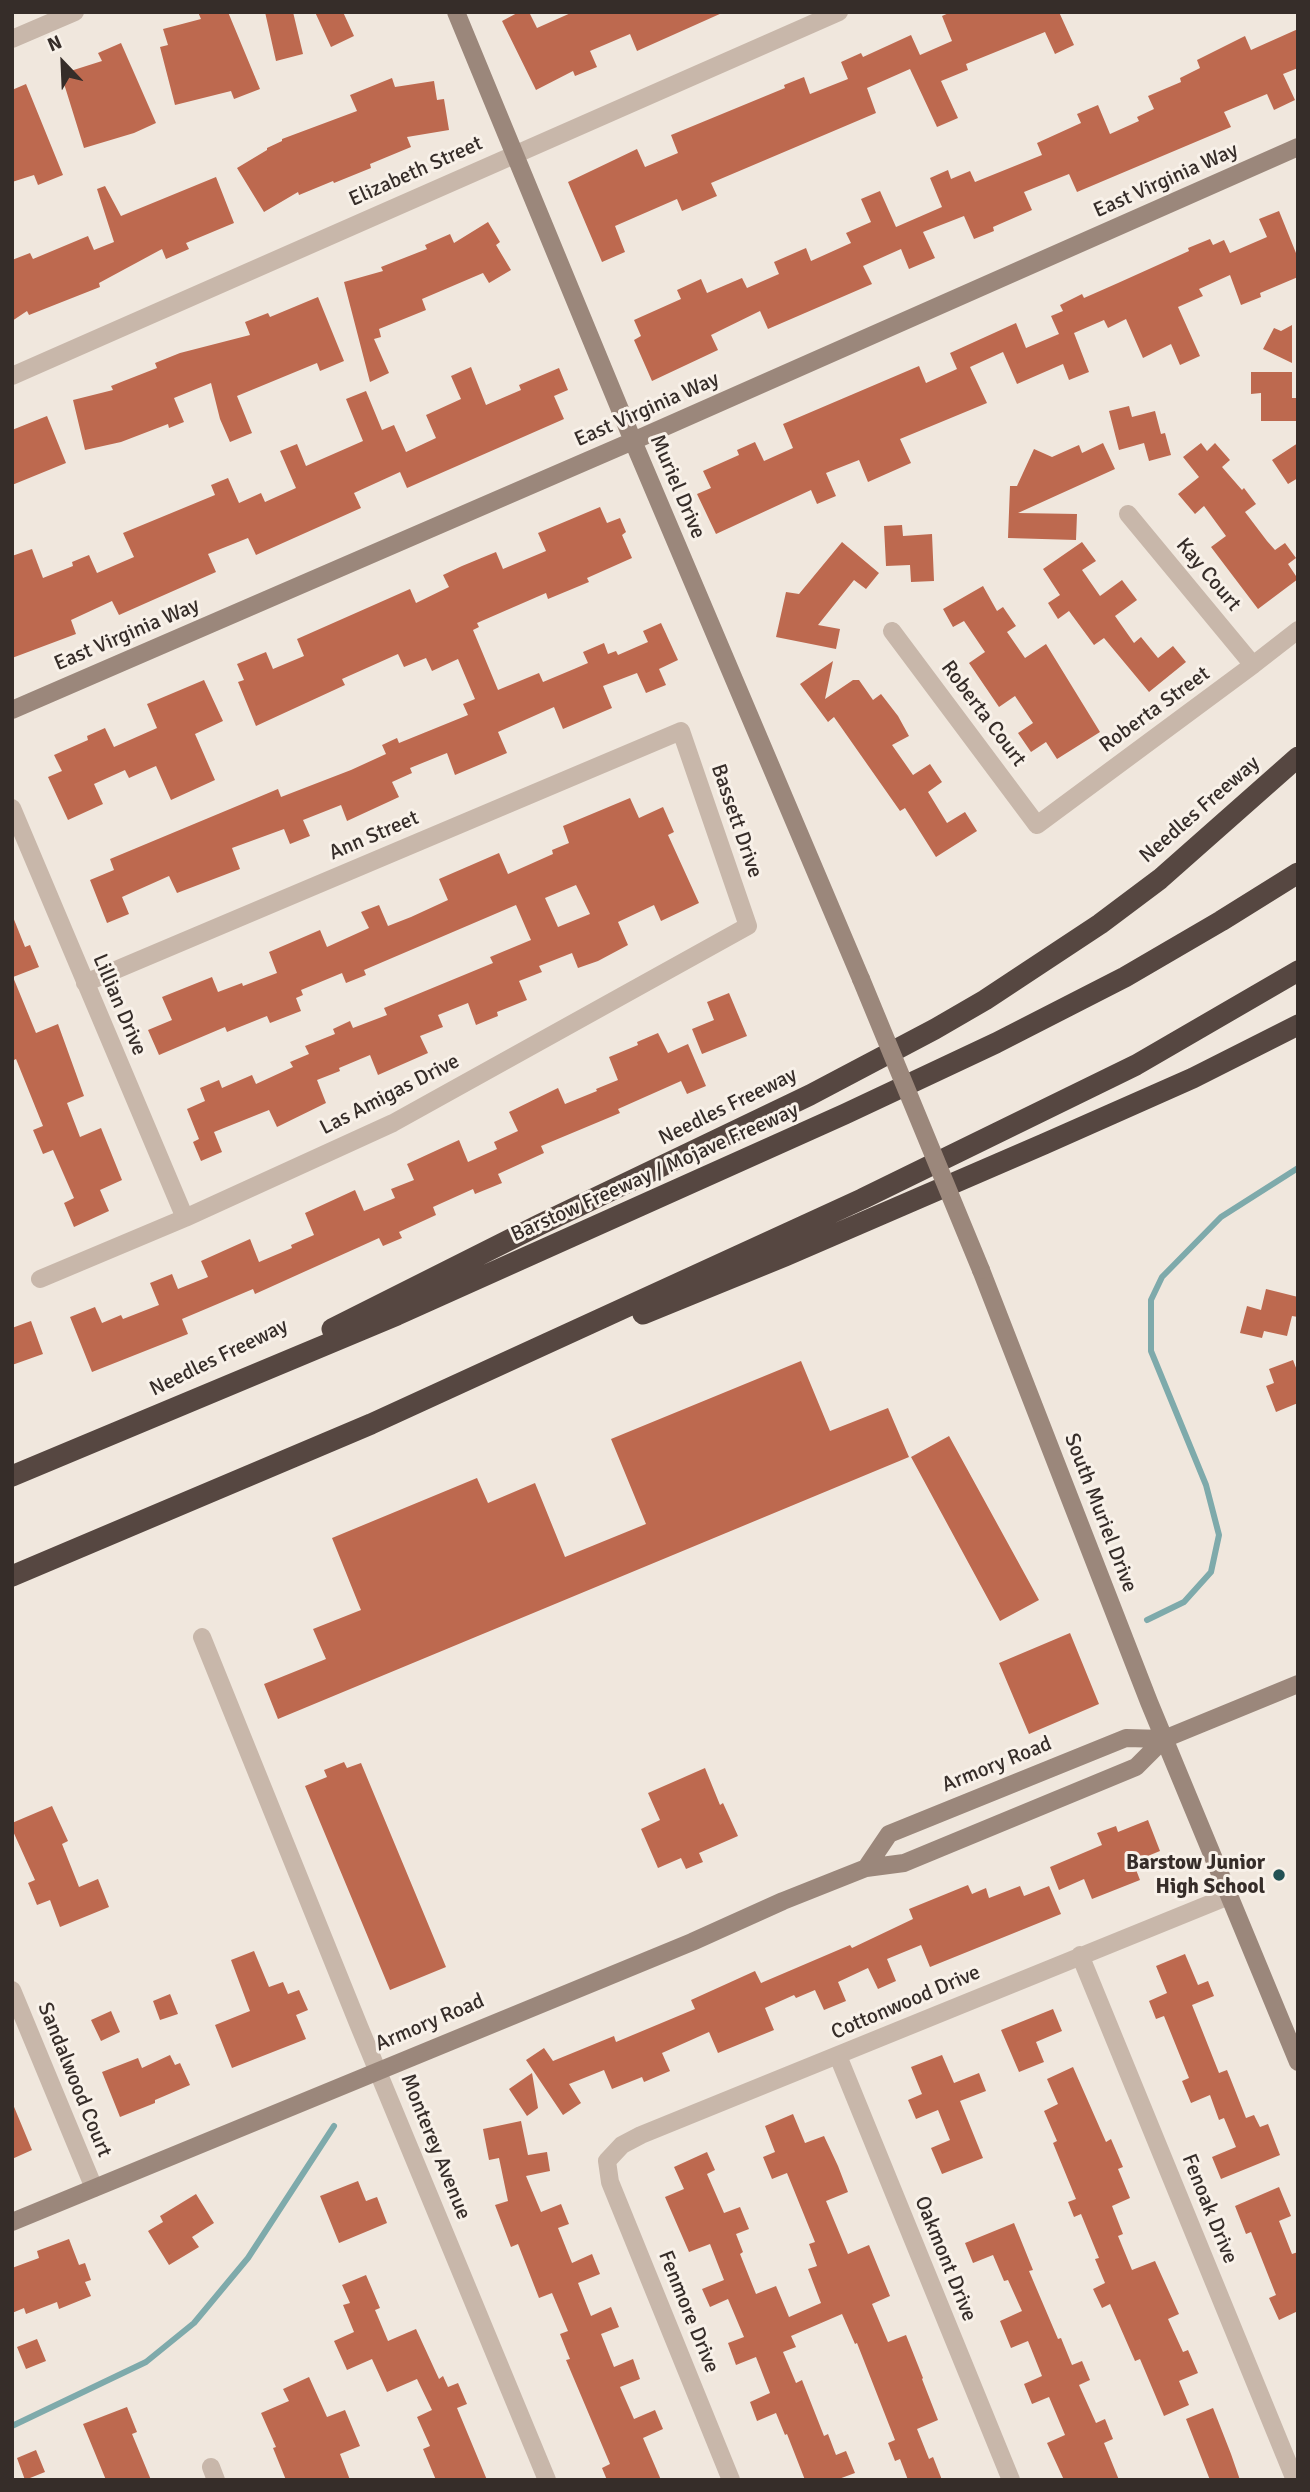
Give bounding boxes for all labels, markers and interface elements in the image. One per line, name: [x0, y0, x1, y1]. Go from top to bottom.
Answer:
north arrow: [28, 28, 98, 98]
text: N: [44, 30, 66, 57]
street label: Elizabeth Street: [345, 131, 487, 213]
street label: East Virginia Way: [1090, 138, 1242, 224]
street label: East Virginia Way: [571, 367, 723, 453]
street label: Muriel Drive: [644, 431, 710, 543]
street label: Kay Court: [1170, 533, 1246, 617]
street label: East Virginia Way: [51, 593, 203, 677]
street label: Roberta Court: [935, 656, 1031, 772]
street label: Roberta Street: [1095, 662, 1215, 758]
street label: Needles Freeway: [1135, 751, 1265, 869]
street label: Bassett Drive: [705, 761, 767, 881]
street label: Ann Street: [325, 806, 423, 866]
street label: Lillian Drive: [86, 951, 152, 1059]
street label: Las Amigas Drive: [316, 1049, 464, 1141]
street label: Needles Freeway: [655, 1063, 801, 1151]
street label: Barstow Freeway / Mojave Freeway: [507, 1098, 803, 1248]
street label: Needles Freeway: [146, 1314, 292, 1402]
street label: South Muriel Drive: [1058, 1430, 1142, 1596]
street label: Armory Road: [939, 1732, 1055, 1798]
place label: Barstow Junior High School: [1126, 1850, 1265, 1900]
marker: Barstow Junior High School: [1271, 1867, 1287, 1883]
street label: Cottonwood Drive: [828, 1960, 984, 2046]
street label: Armory Road: [372, 1989, 488, 2057]
street label: Sandalwood Court: [32, 1999, 116, 2161]
street label: Monterey Avenue: [394, 2071, 476, 2223]
street label: Fenoak Drive: [1176, 2151, 1242, 2267]
street label: Oakmont Drive: [908, 2193, 982, 2325]
street label: Fenmore Drive: [652, 2247, 724, 2377]

